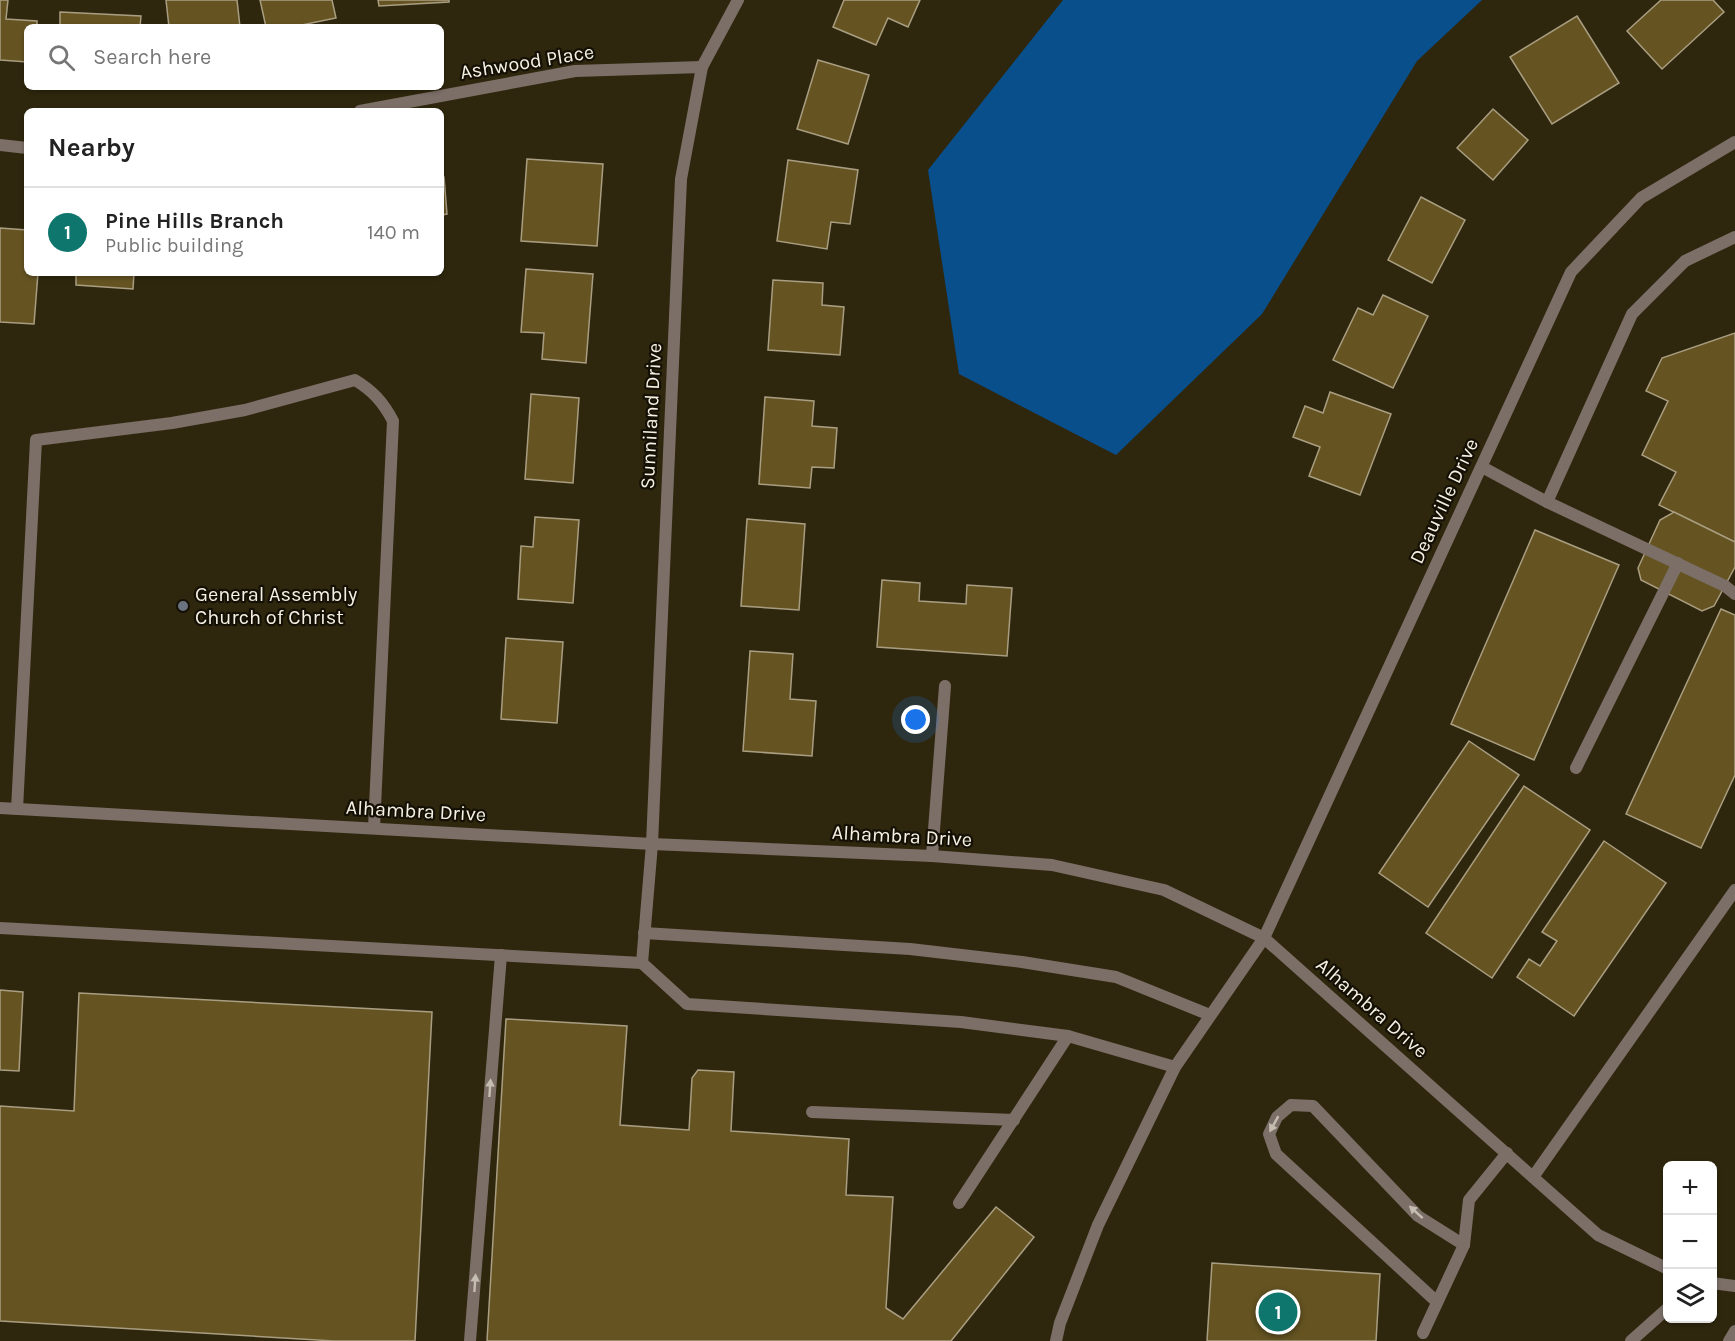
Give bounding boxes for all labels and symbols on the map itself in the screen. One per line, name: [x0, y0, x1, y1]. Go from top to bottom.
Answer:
street label: Ashwood Place: [458, 40, 596, 84]
street label: Sunniland Drive: [636, 342, 666, 490]
street label: Deauville Drive: [1405, 435, 1483, 567]
place label: General Assembly Church of Christ: [195, 583, 357, 629]
marker: General Assembly Church of Christ: [176, 599, 190, 613]
your location: [901, 705, 930, 734]
street label: Alhambra Drive: [345, 796, 487, 826]
street label: Alhambra Drive: [831, 821, 973, 851]
street label: Alhambra Drive: [1311, 953, 1433, 1063]
one-way arrow: [485, 1079, 495, 1098]
one-way arrow: [1269, 1116, 1280, 1132]
one-way arrow: [1409, 1206, 1424, 1219]
one-way arrow: [470, 1273, 480, 1292]
pin: 1: [1258, 1290, 1298, 1334]

